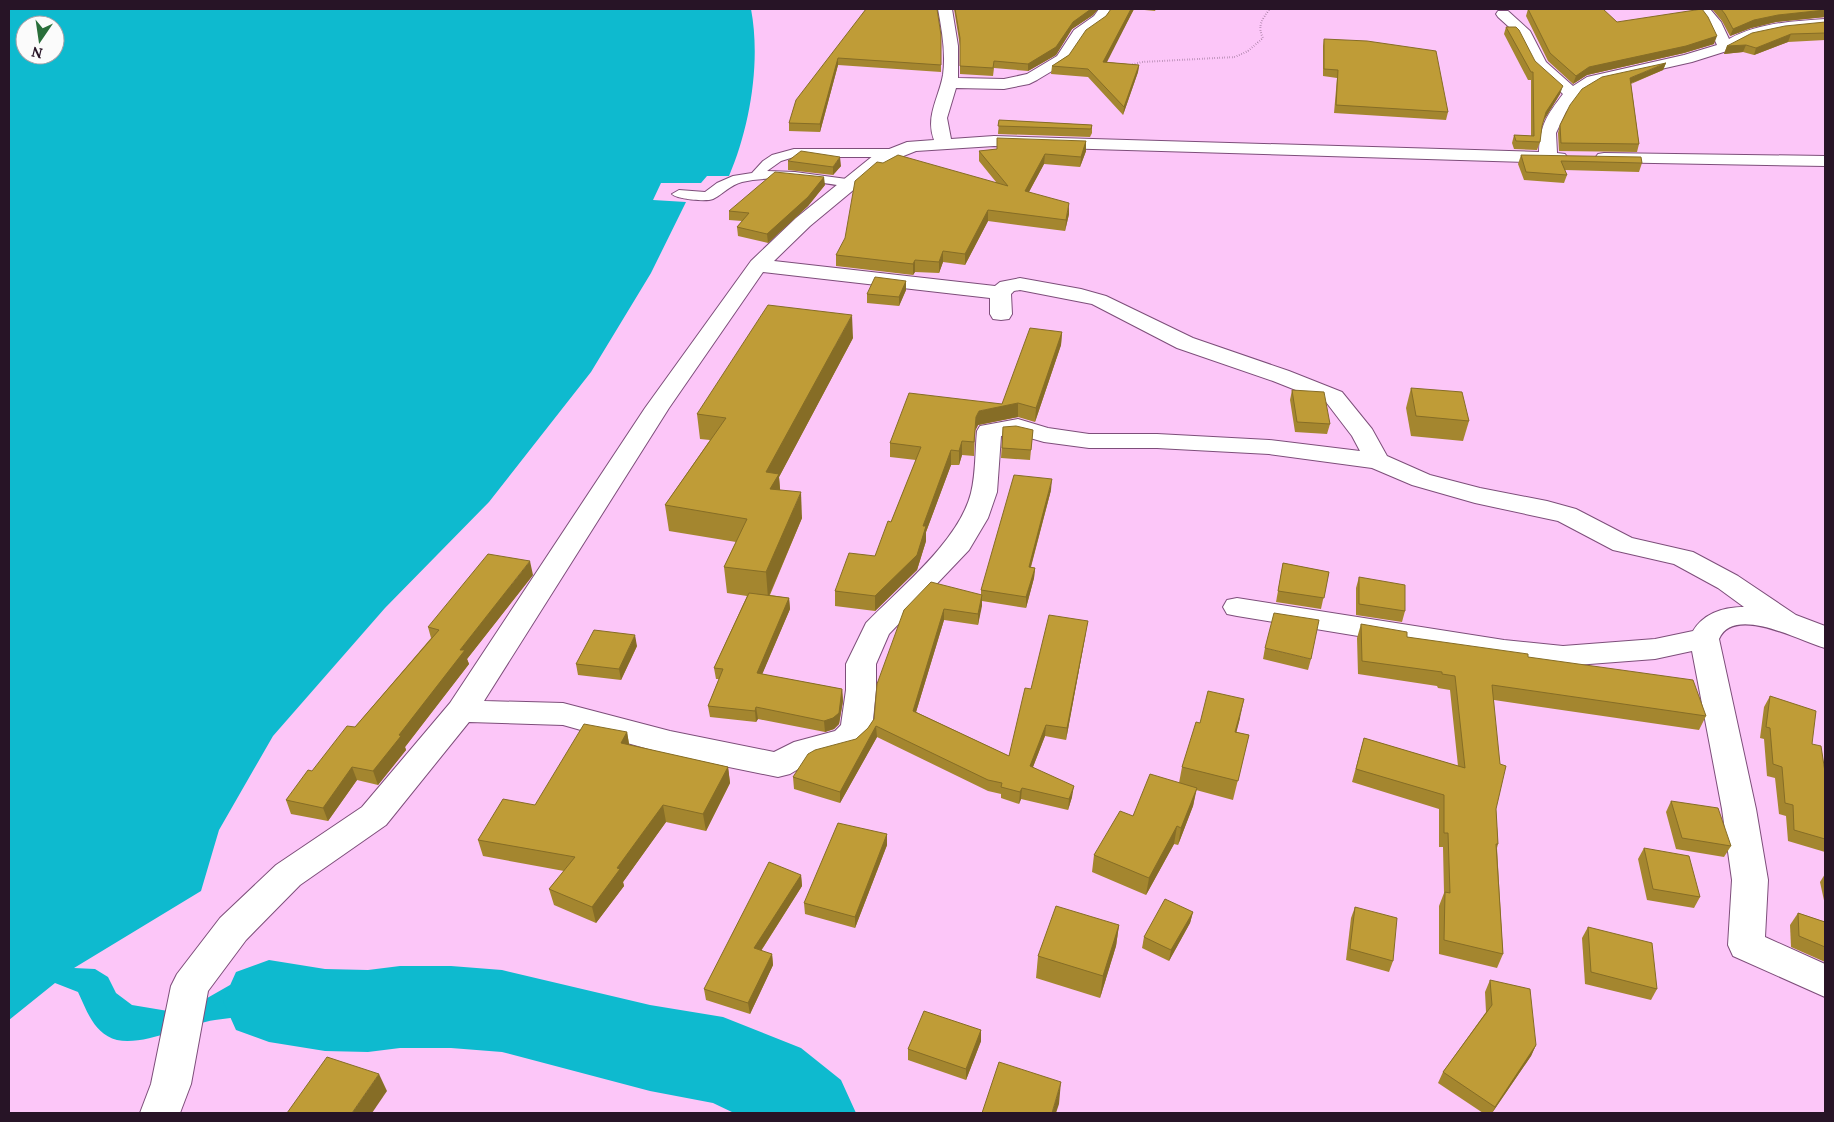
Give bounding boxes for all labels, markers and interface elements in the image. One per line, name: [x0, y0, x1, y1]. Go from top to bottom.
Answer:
north arrow: [15, 15, 65, 65]
text: N: [30, 43, 44, 63]

